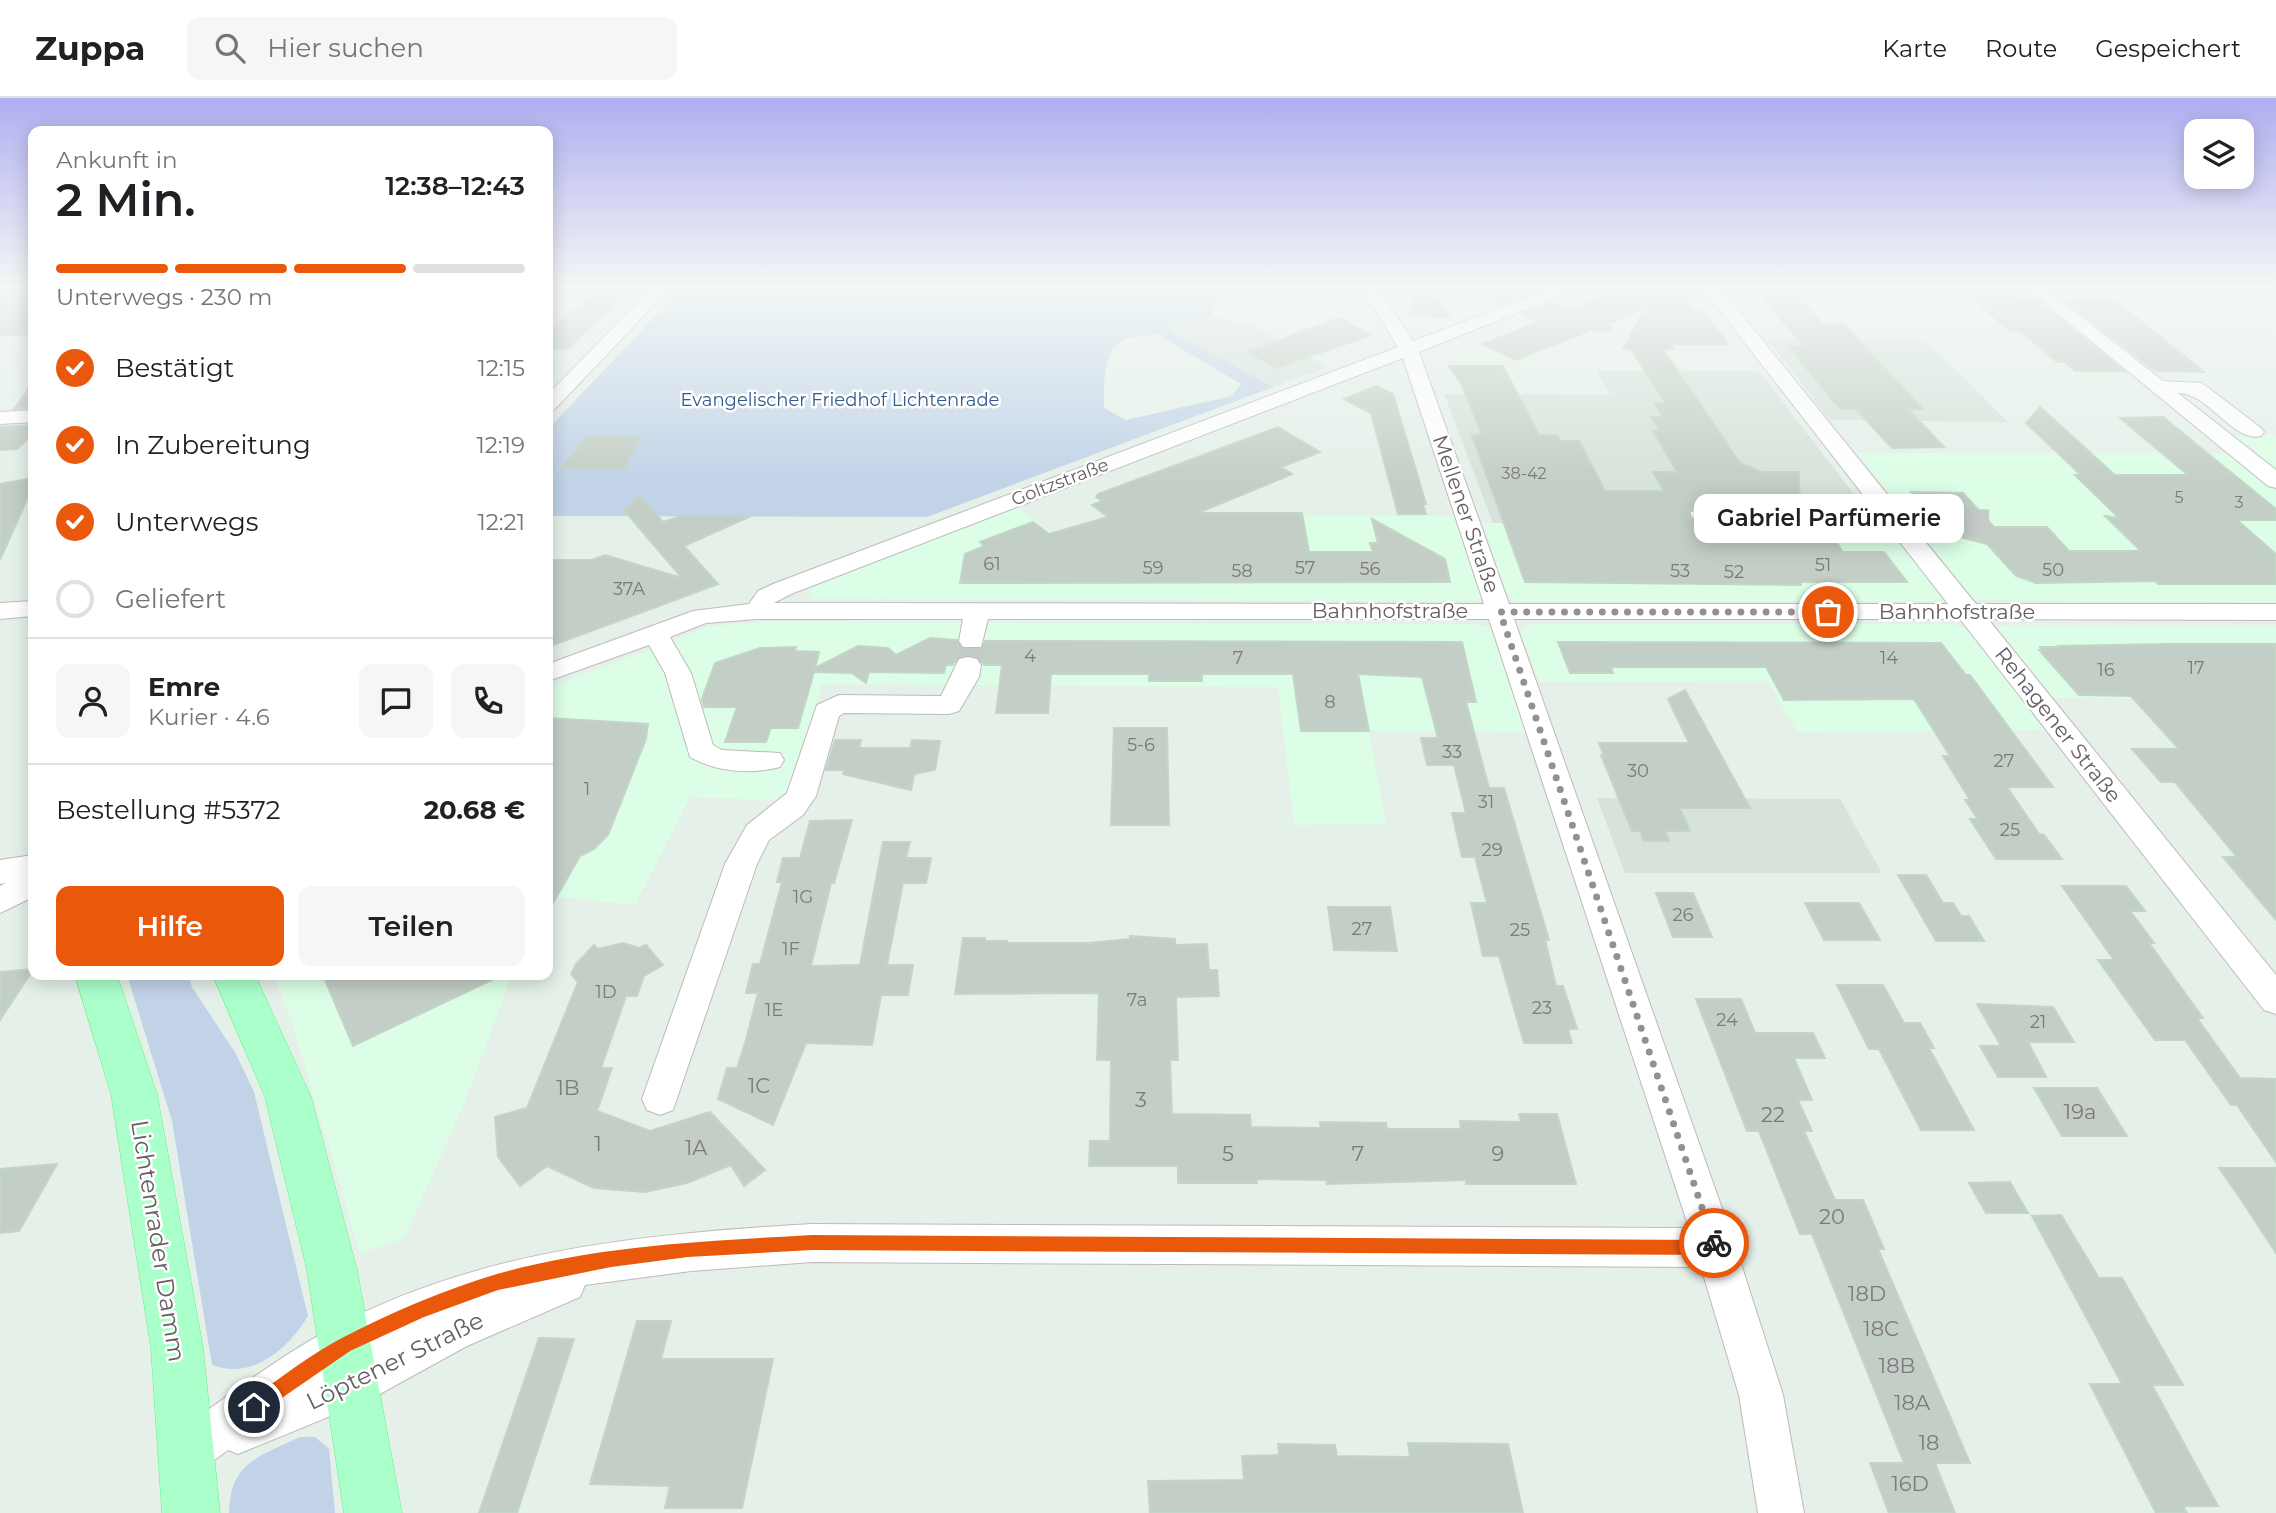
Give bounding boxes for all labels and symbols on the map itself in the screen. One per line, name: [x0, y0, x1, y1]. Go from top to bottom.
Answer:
park label: Evangelischer Friedhof Lichtenrade: [681, 389, 1000, 411]
street label: Mellener Straße: [1428, 431, 1505, 596]
street label: Goltzstraße: [1008, 453, 1112, 511]
house number: 38-42: [1501, 464, 1547, 483]
house number: 5: [2174, 488, 2184, 507]
callout: Gabriel Parfümerie: [1693, 493, 1963, 542]
house number: 3: [2234, 493, 2244, 512]
house number: 61: [983, 553, 1001, 575]
house number: 51: [1815, 554, 1831, 576]
house number: 59: [1142, 557, 1164, 579]
house number: 57: [1295, 557, 1315, 579]
house number: 56: [1359, 558, 1381, 580]
house number: 50: [2042, 559, 2064, 581]
house number: 58: [1231, 560, 1253, 582]
house number: 53: [1670, 560, 1690, 582]
house number: 52: [1724, 561, 1744, 583]
house number: 37A: [613, 578, 645, 600]
pin: [1798, 582, 1858, 642]
street label: Bahnhofstraße: [1312, 598, 1468, 623]
street label: Bahnhofstraße: [1879, 599, 2035, 624]
street label: Rehagener Straße: [1990, 642, 2127, 807]
house number: 4: [1024, 645, 1036, 667]
house number: 7: [1233, 647, 1243, 669]
house number: 14: [1880, 647, 1898, 669]
house number: 17: [2187, 657, 2205, 679]
house number: 16: [2097, 659, 2115, 681]
house number: 8: [1324, 691, 1336, 713]
house number: 5-6: [1127, 734, 1155, 756]
house number: 33: [1442, 741, 1462, 763]
house number: 27: [1994, 750, 2014, 772]
house number: 30: [1627, 760, 1649, 782]
house number: 1: [584, 778, 590, 800]
house number: 31: [1478, 791, 1494, 813]
house number: 25: [2000, 819, 2020, 841]
house number: 29: [1481, 839, 1503, 861]
house number: 1G: [793, 886, 813, 908]
house number: 26: [1672, 904, 1694, 926]
house number: 27: [1352, 918, 1372, 940]
house number: 25: [1510, 919, 1530, 941]
house number: 1F: [782, 938, 800, 960]
house number: 1D: [595, 981, 617, 1003]
house number: 7a: [1127, 989, 1147, 1011]
house number: 23: [1532, 997, 1552, 1019]
house number: 1E: [765, 999, 783, 1021]
house number: 24: [1716, 1009, 1738, 1031]
house number: 21: [2030, 1011, 2046, 1033]
house number: 1C: [748, 1073, 770, 1098]
house number: 1B: [556, 1075, 580, 1100]
house number: 3: [1135, 1087, 1147, 1112]
house number: 19a: [2064, 1099, 2096, 1124]
house number: 22: [1761, 1102, 1785, 1127]
street label: Lichtenrader Damm: [125, 1118, 192, 1364]
house number: 1: [594, 1131, 602, 1156]
house number: 1A: [685, 1135, 708, 1160]
house number: 5: [1222, 1141, 1234, 1166]
house number: 7: [1352, 1141, 1364, 1166]
house number: 9: [1492, 1141, 1504, 1166]
house number: 20: [1819, 1204, 1845, 1229]
courier: [1679, 1208, 1749, 1278]
house number: 18D: [1848, 1281, 1886, 1306]
street label: Löptener Straße: [301, 1305, 488, 1416]
house number: 18C: [1863, 1316, 1899, 1341]
house number: 18B: [1879, 1353, 1915, 1378]
pin: [224, 1377, 284, 1437]
house number: 18A: [1894, 1390, 1931, 1415]
house number: 18: [1919, 1430, 1939, 1455]
house number: 16D: [1891, 1471, 1929, 1496]

